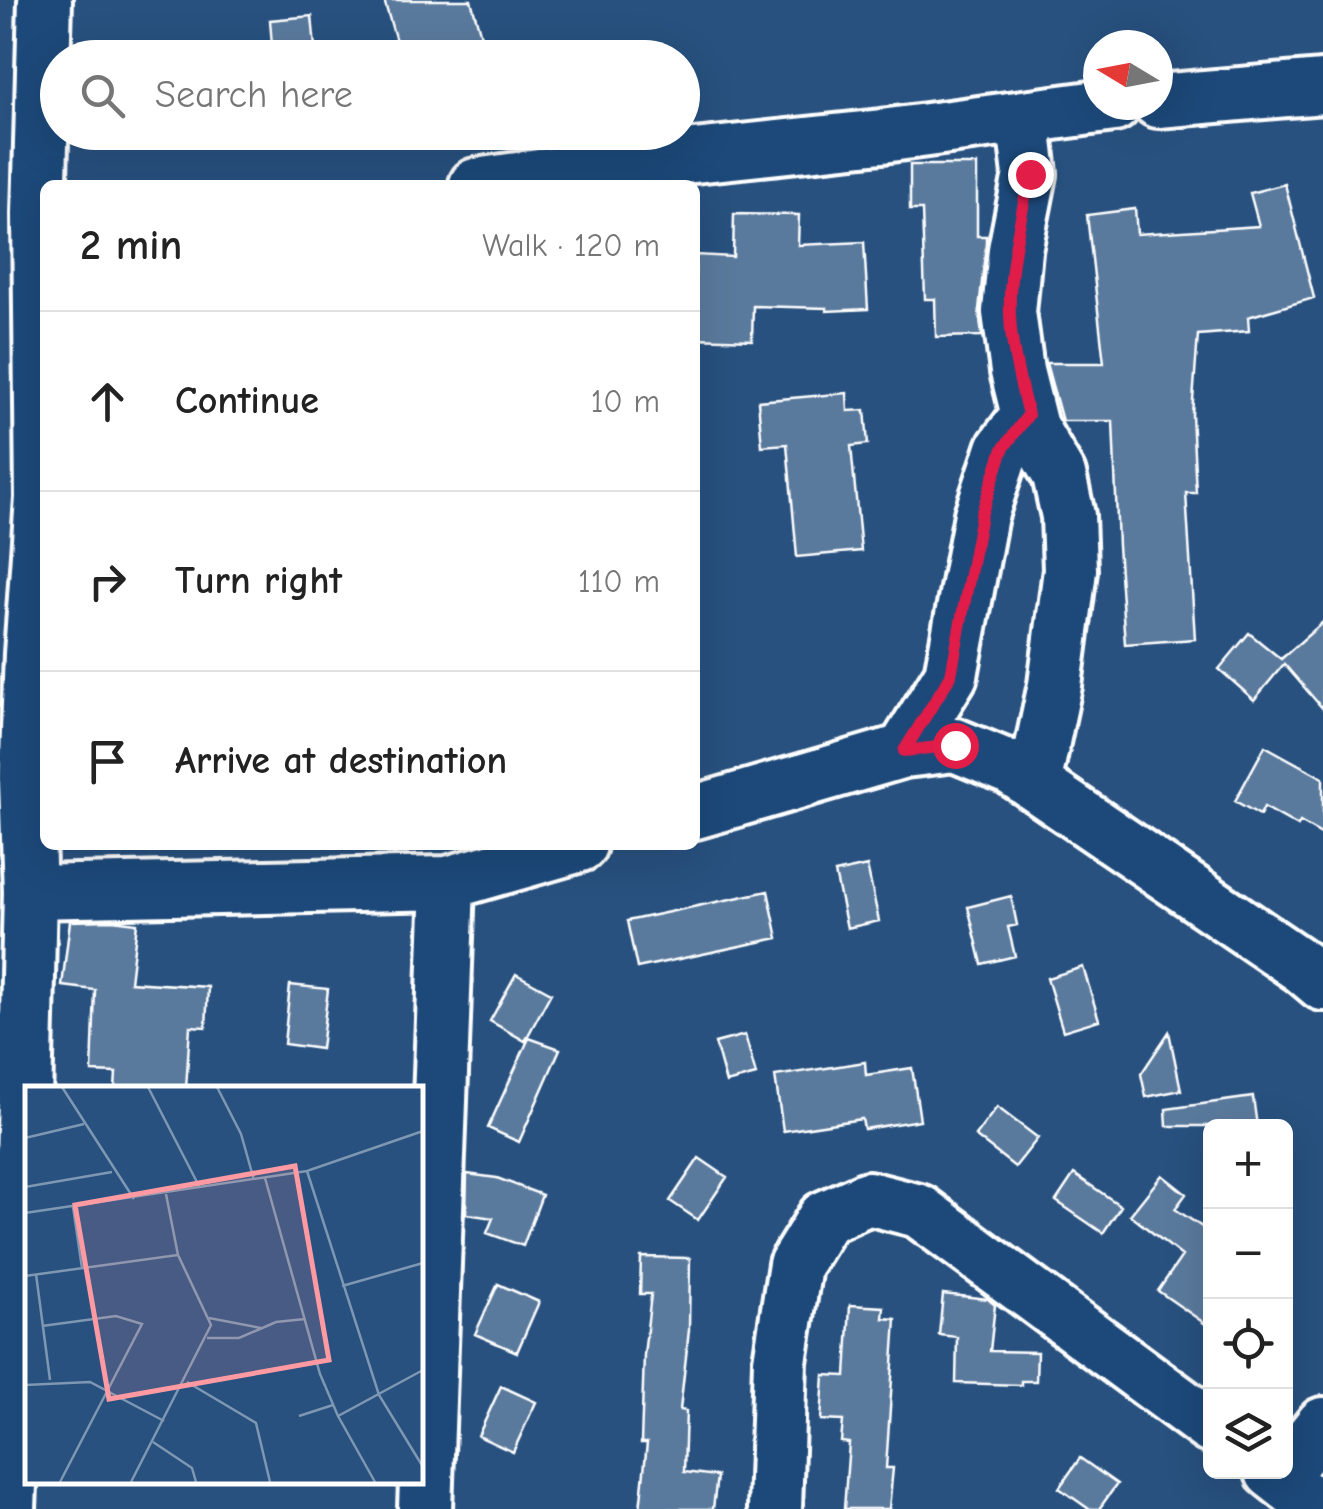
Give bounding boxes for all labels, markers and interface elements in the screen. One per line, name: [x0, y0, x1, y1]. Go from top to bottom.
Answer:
north arrow: [1083, 30, 1173, 120]
search box: [40, 40, 700, 150]
icon: search: [75, 68, 130, 123]
text: Search here: [155, 73, 353, 117]
route end: [1008, 152, 1054, 198]
text: 2 min: [80, 221, 182, 270]
text: Walk · 120 m: [482, 227, 660, 264]
icon: ahead: [80, 374, 135, 429]
text: Continue: [175, 379, 319, 423]
text: 10 m: [591, 383, 660, 420]
icon: right: [80, 554, 135, 609]
text: Turn right: [175, 559, 342, 603]
text: 110 m: [578, 563, 660, 600]
route start: [933, 723, 979, 769]
icon: arrive: [80, 734, 135, 789]
text: Arrive at destination: [175, 739, 507, 783]
inset map: [25, 1086, 422, 1484]
map controls: [1203, 1119, 1293, 1479]
button: +: [1203, 1119, 1293, 1209]
button: −: [1203, 1209, 1293, 1299]
button: locate: [1203, 1299, 1293, 1389]
button: layers: [1203, 1389, 1293, 1479]

